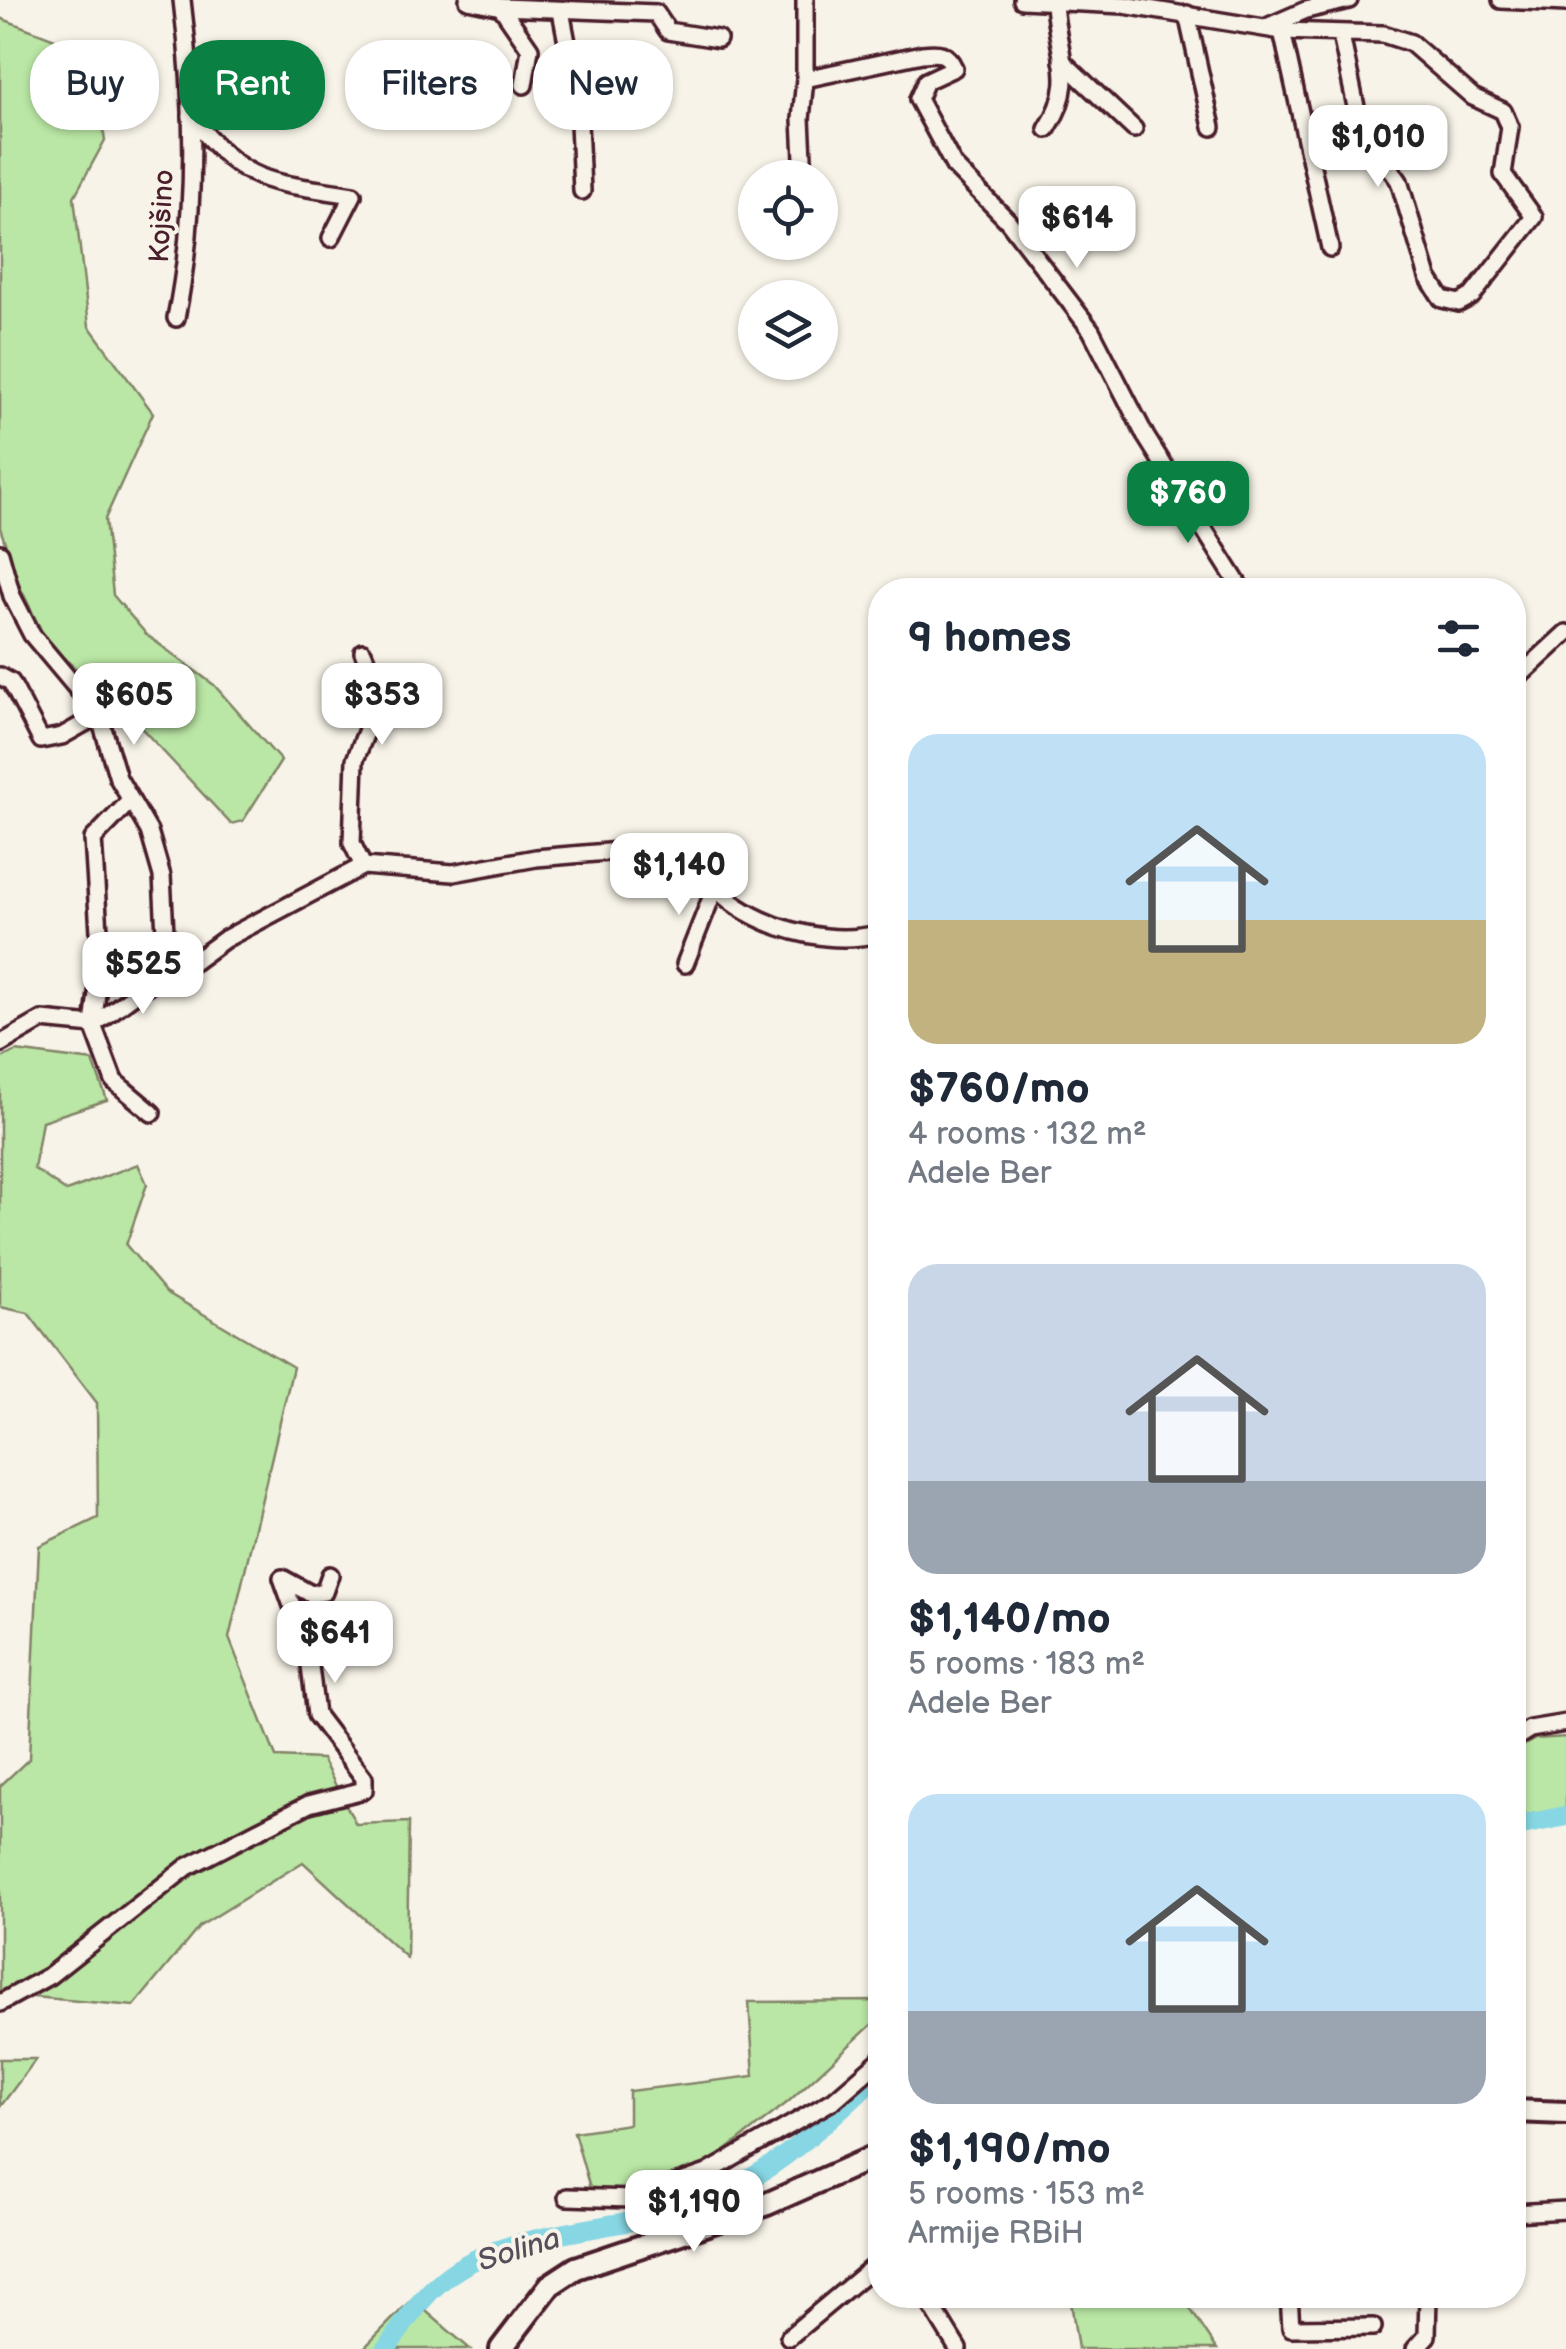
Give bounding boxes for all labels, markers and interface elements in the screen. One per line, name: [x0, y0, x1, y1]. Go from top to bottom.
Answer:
chip: Buy: [30, 40, 159, 130]
chip: Rent: [179, 40, 325, 130]
chip: Filters: [345, 40, 513, 130]
chip: New: [533, 40, 673, 130]
pin: $1,010: [1297, 105, 1459, 190]
text: $1,010: [1330, 118, 1426, 157]
map controls: [738, 160, 838, 380]
button: locate: [738, 160, 838, 260]
street label: Kojšino: [143, 168, 181, 264]
pin: $614: [1018, 186, 1136, 271]
text: $614: [1041, 199, 1113, 238]
button: layers: [738, 280, 838, 380]
pin: $760: [1129, 461, 1247, 546]
text: $760: [1149, 474, 1227, 513]
icon: filters: [1431, 611, 1486, 666]
text: 9 homes: [908, 613, 1071, 664]
pin: $605: [75, 663, 193, 748]
pin: $353: [323, 663, 441, 748]
text: $605: [95, 676, 173, 715]
text: $353: [344, 676, 420, 715]
icon: home: [1107, 799, 1287, 979]
pin: $1,140: [598, 833, 760, 918]
text: $1,140: [632, 846, 726, 885]
pin: $525: [84, 932, 202, 1017]
text: $525: [104, 945, 182, 984]
text: $760/mo: [908, 1064, 1090, 1115]
text: 4 rooms · 132 m²: [908, 1115, 1146, 1154]
text: Adele Ber: [908, 1154, 1051, 1193]
icon: home: [1107, 1329, 1287, 1509]
text: $1,140/mo: [908, 1594, 1111, 1645]
pin: $641: [276, 1601, 394, 1686]
text: $641: [299, 1614, 371, 1653]
text: 5 rooms · 183 m²: [908, 1645, 1145, 1684]
text: Adele Ber: [908, 1684, 1051, 1723]
icon: home: [1107, 1859, 1287, 2039]
text: $1,190/mo: [908, 2124, 1111, 2175]
pin: $1,190: [613, 2170, 775, 2255]
text: 5 rooms · 153 m²: [908, 2175, 1145, 2214]
text: $1,190: [647, 2183, 741, 2222]
text: Armije RBiH: [908, 2214, 1084, 2253]
water label: Solina: [473, 2220, 565, 2280]

